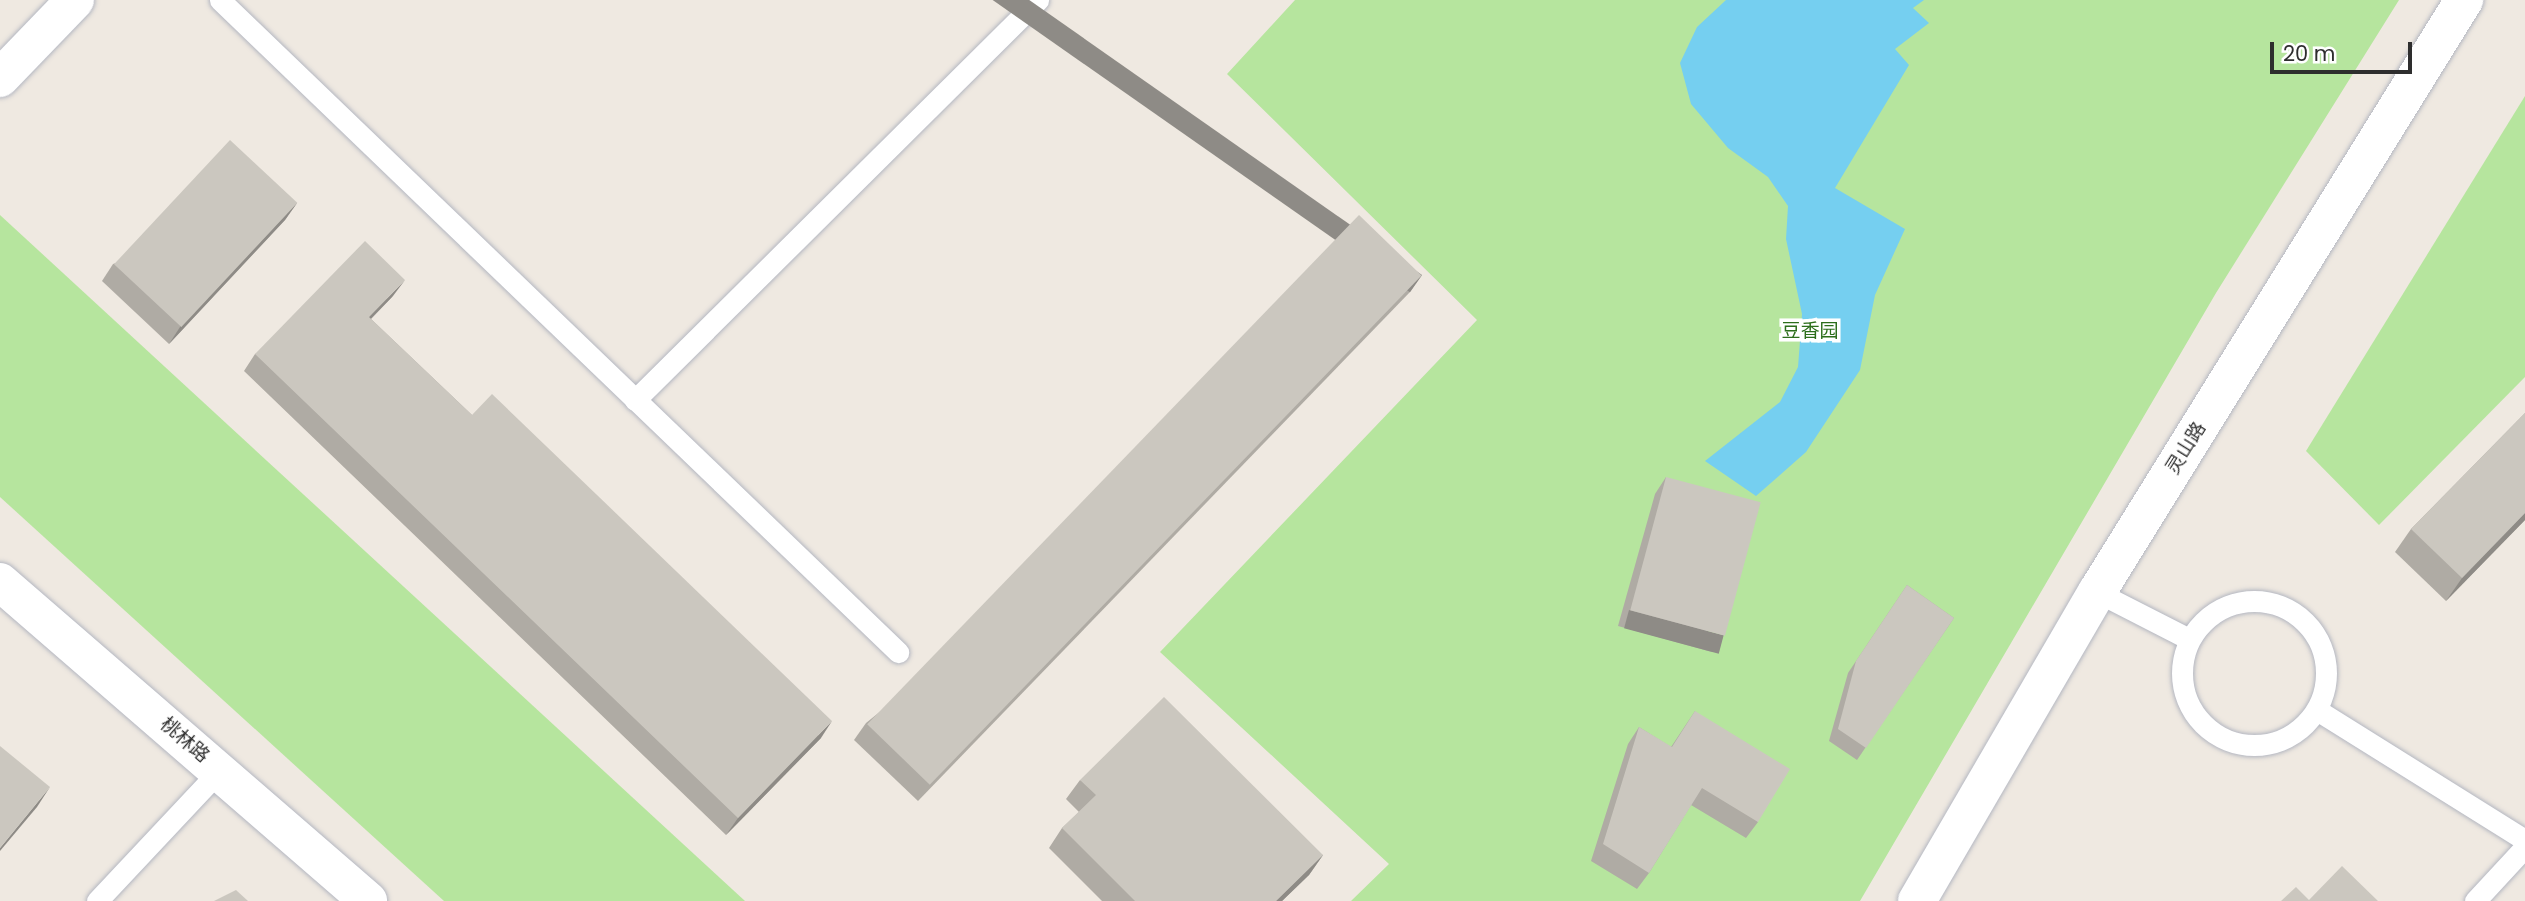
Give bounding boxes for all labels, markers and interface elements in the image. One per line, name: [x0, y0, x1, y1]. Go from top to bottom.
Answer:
scale bar: [2273, 28, 2415, 72]
text: 20 m: [2283, 39, 2336, 68]
park label: 豆香园: [1782, 320, 1838, 342]
street label: 灵山路: [2161, 418, 2211, 478]
street label: 桃林路: [156, 713, 214, 767]

